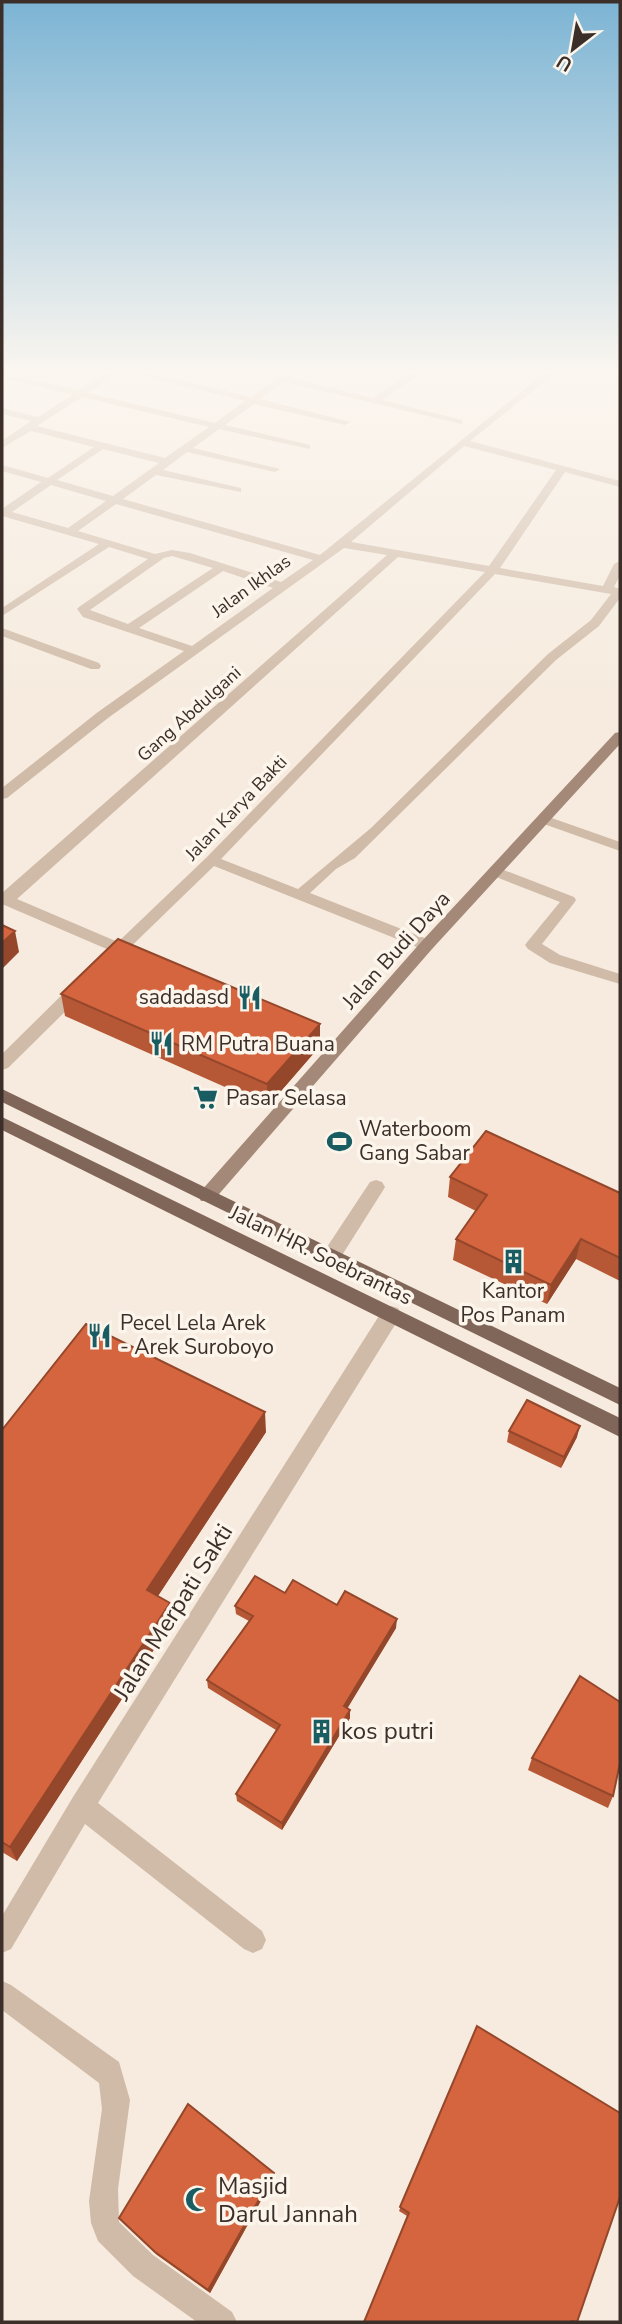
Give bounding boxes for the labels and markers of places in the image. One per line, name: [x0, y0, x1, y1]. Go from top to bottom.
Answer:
place label: sadadasd: [139, 983, 229, 1011]
restaurant icon: sadadasd: [235, 983, 263, 1011]
restaurant icon: RM Putra Buana: [147, 1030, 175, 1058]
place label: RM Putra Buana: [181, 1030, 335, 1058]
supermarket icon: Pasar Selasa: [192, 1084, 220, 1112]
place label: Pasar Selasa: [226, 1084, 347, 1112]
place label: Waterboom Gang Sabar: [359, 1115, 472, 1167]
sports icon: Waterboom Gang Sabar: [325, 1127, 353, 1155]
building icon: Kantor Pos Panam: [499, 1248, 527, 1276]
place label: Kantor Pos Panam: [461, 1277, 565, 1329]
place label: Pecel Lela Arek - Arek Suroboyo: [120, 1309, 274, 1361]
restaurant icon: Pecel Lela Arek - Arek Suroboyo: [86, 1321, 114, 1349]
place label: kos putri: [341, 1715, 434, 1747]
building icon: kos putri: [307, 1717, 335, 1745]
place label: Masjid Darul Jannah: [218, 2170, 358, 2230]
mosque icon: Masjid Darul Jannah: [184, 2186, 212, 2214]

